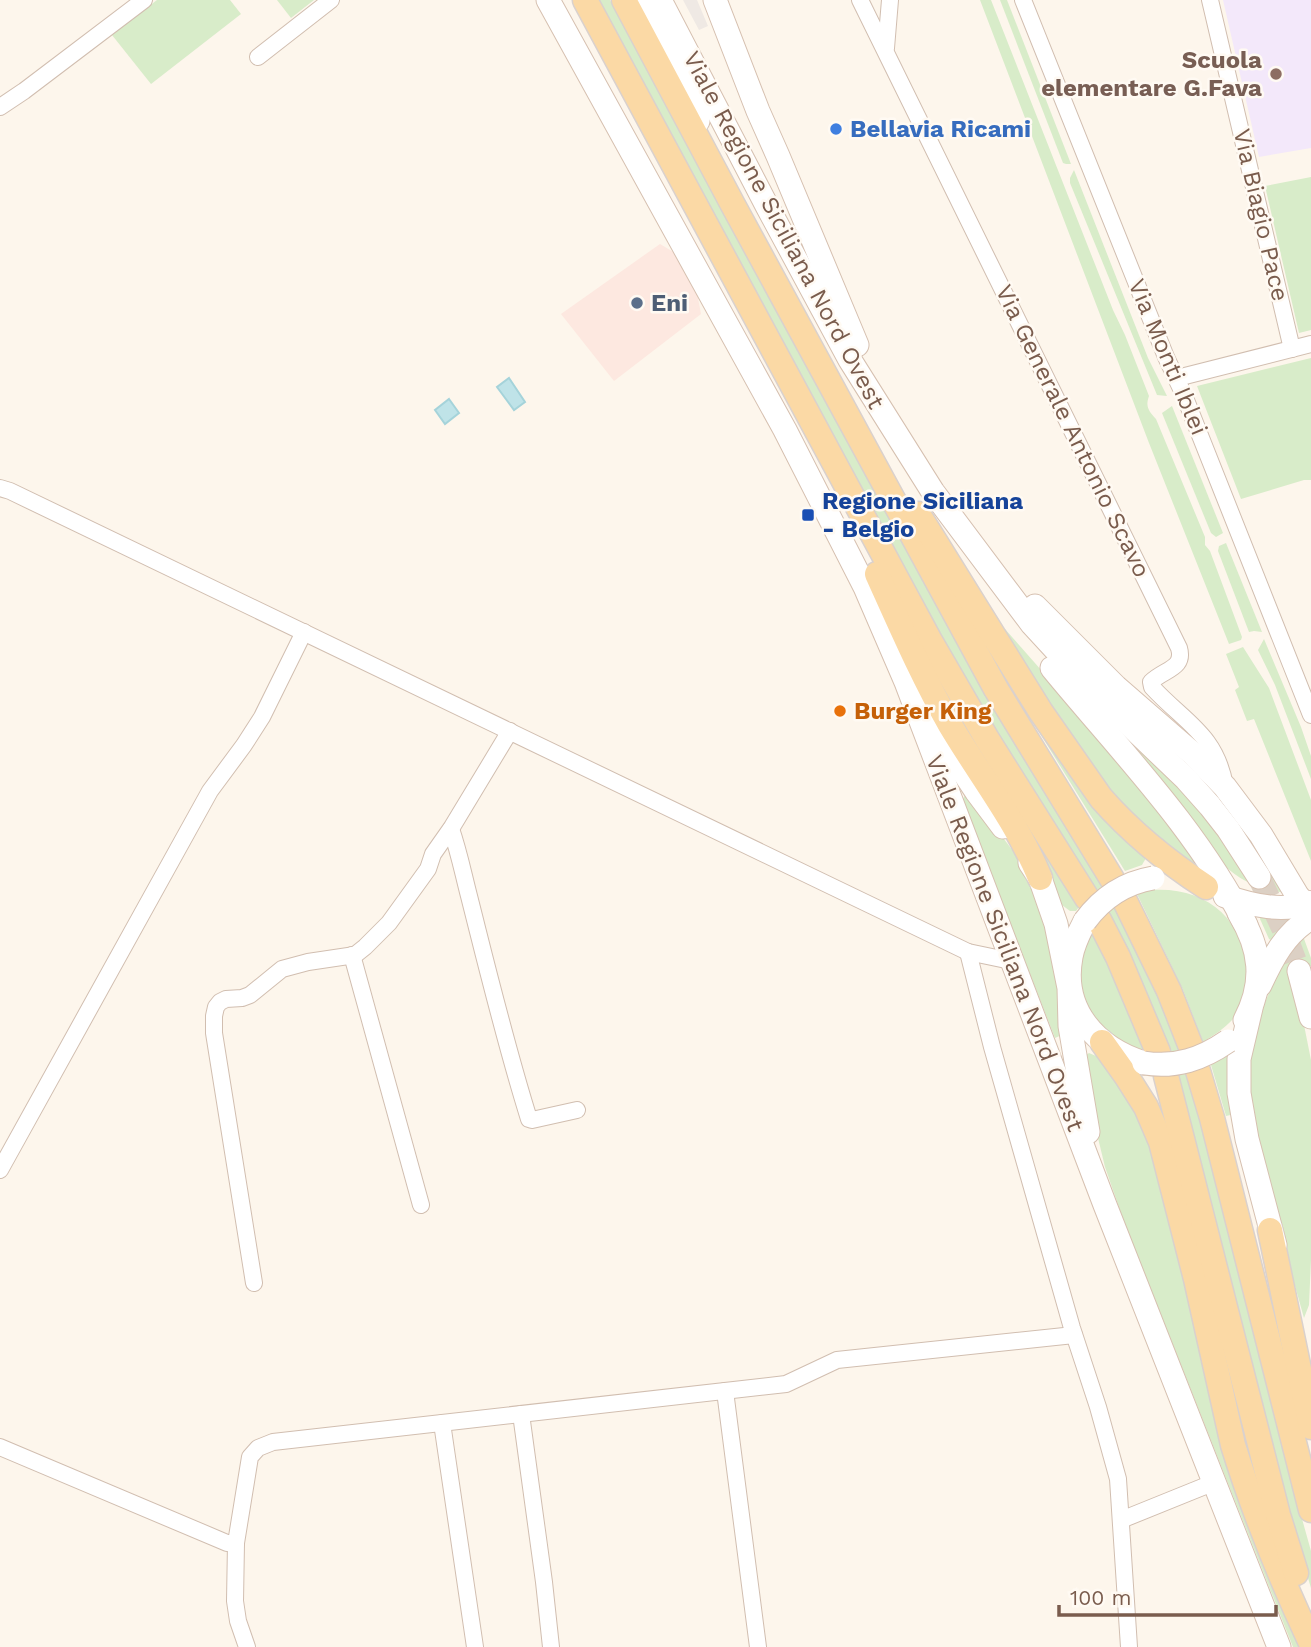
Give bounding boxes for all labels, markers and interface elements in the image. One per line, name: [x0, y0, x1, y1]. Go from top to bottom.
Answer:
street label: Viale Regione Siciliana Nord Ovest: [677, 46, 891, 414]
place label: Scuola elementare G.Fava: [1041, 46, 1262, 102]
marker: Scuola elementare G.Fava: [1268, 66, 1284, 82]
place label: Bellavia Ricami: [850, 115, 1031, 143]
marker: Bellavia Ricami: [828, 121, 844, 137]
street label: Via Biagio Pace: [1228, 126, 1294, 304]
street label: Via Monti Iblei: [1123, 275, 1213, 439]
street label: Via Generale Antonio Scavo: [990, 280, 1156, 582]
place label: Eni: [651, 289, 688, 317]
marker: Eni: [629, 295, 645, 311]
place label: Regione Siciliana - Belgio: [822, 487, 1023, 543]
marker: Regione Siciliana - Belgio: [800, 507, 816, 523]
place label: Burger King: [854, 697, 992, 725]
marker: Burger King: [832, 703, 848, 719]
street label: Viale Regione Siciliana Nord Ovest: [920, 751, 1090, 1135]
scale bar: [1059, 1574, 1276, 1618]
text: 100 m: [1070, 1585, 1132, 1610]

